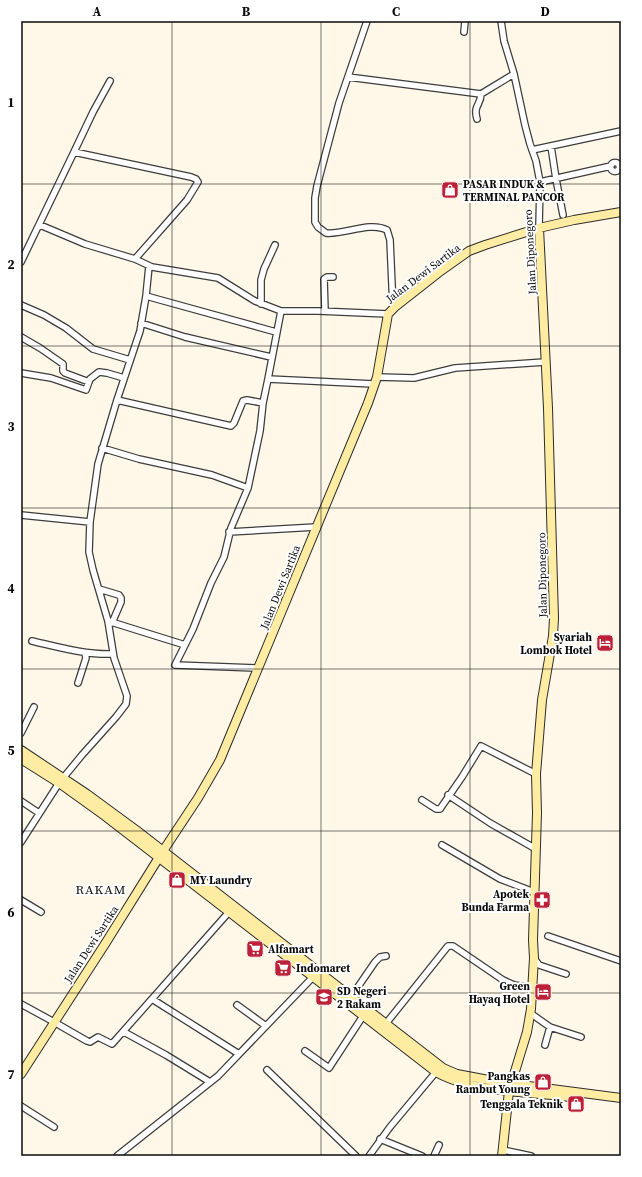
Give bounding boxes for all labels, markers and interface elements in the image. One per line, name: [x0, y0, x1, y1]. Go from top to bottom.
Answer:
text: A: [93, 3, 102, 20]
text: B: [242, 3, 251, 20]
text: C: [392, 3, 400, 20]
text: D: [540, 3, 550, 20]
text: 1: [7, 94, 15, 111]
place label: PASAR INDUK & TERMINAL PANCOR: [463, 177, 565, 205]
shop icon: PASAR INDUK & TERMINAL PANCOR: [440, 180, 460, 200]
street label: Jalan Diponegoro: [521, 209, 540, 296]
street label: Jalan Dewi Sartika: [382, 240, 464, 307]
text: 2: [7, 256, 15, 273]
text: 3: [7, 418, 15, 435]
street label: Jalan Diponegoro: [534, 532, 551, 619]
street label: Jalan Dewi Sartika: [256, 543, 304, 632]
text: 4: [7, 580, 15, 597]
place label: Syariah Lombok Hotel: [520, 630, 592, 658]
hotel icon: Syariah Lombok Hotel: [595, 633, 615, 653]
text: 5: [7, 742, 15, 759]
shop icon: MY Laundry: [167, 870, 187, 890]
place label: MY Laundry: [190, 873, 252, 888]
district label: RAKAM: [75, 881, 127, 898]
place label: Apotek Bunda Farma: [461, 887, 529, 915]
pharmacy icon: Apotek Bunda Farma: [532, 890, 552, 910]
street label: Jalan Dewi Sartika: [60, 902, 122, 987]
text: 6: [7, 904, 15, 921]
supermarket icon: Alfamart: [245, 939, 265, 959]
place label: Alfamart: [268, 942, 315, 957]
supermarket icon: Indomaret: [273, 958, 293, 978]
place label: Indomaret: [296, 961, 351, 976]
place label: Green Hayaq Hotel: [469, 979, 530, 1007]
hotel icon: Green Hayaq Hotel: [533, 982, 553, 1002]
place label: SD Negeri 2 Rakam: [337, 984, 387, 1012]
school or university icon: SD Negeri 2 Rakam: [314, 987, 334, 1007]
text: 7: [7, 1066, 15, 1083]
place label: Pangkas Rambut Young: [456, 1069, 530, 1097]
shop icon: Pangkas Rambut Young: [533, 1072, 553, 1092]
shop icon: Tenggala Teknik: [566, 1094, 586, 1114]
place label: Tenggala Teknik: [480, 1097, 563, 1112]

